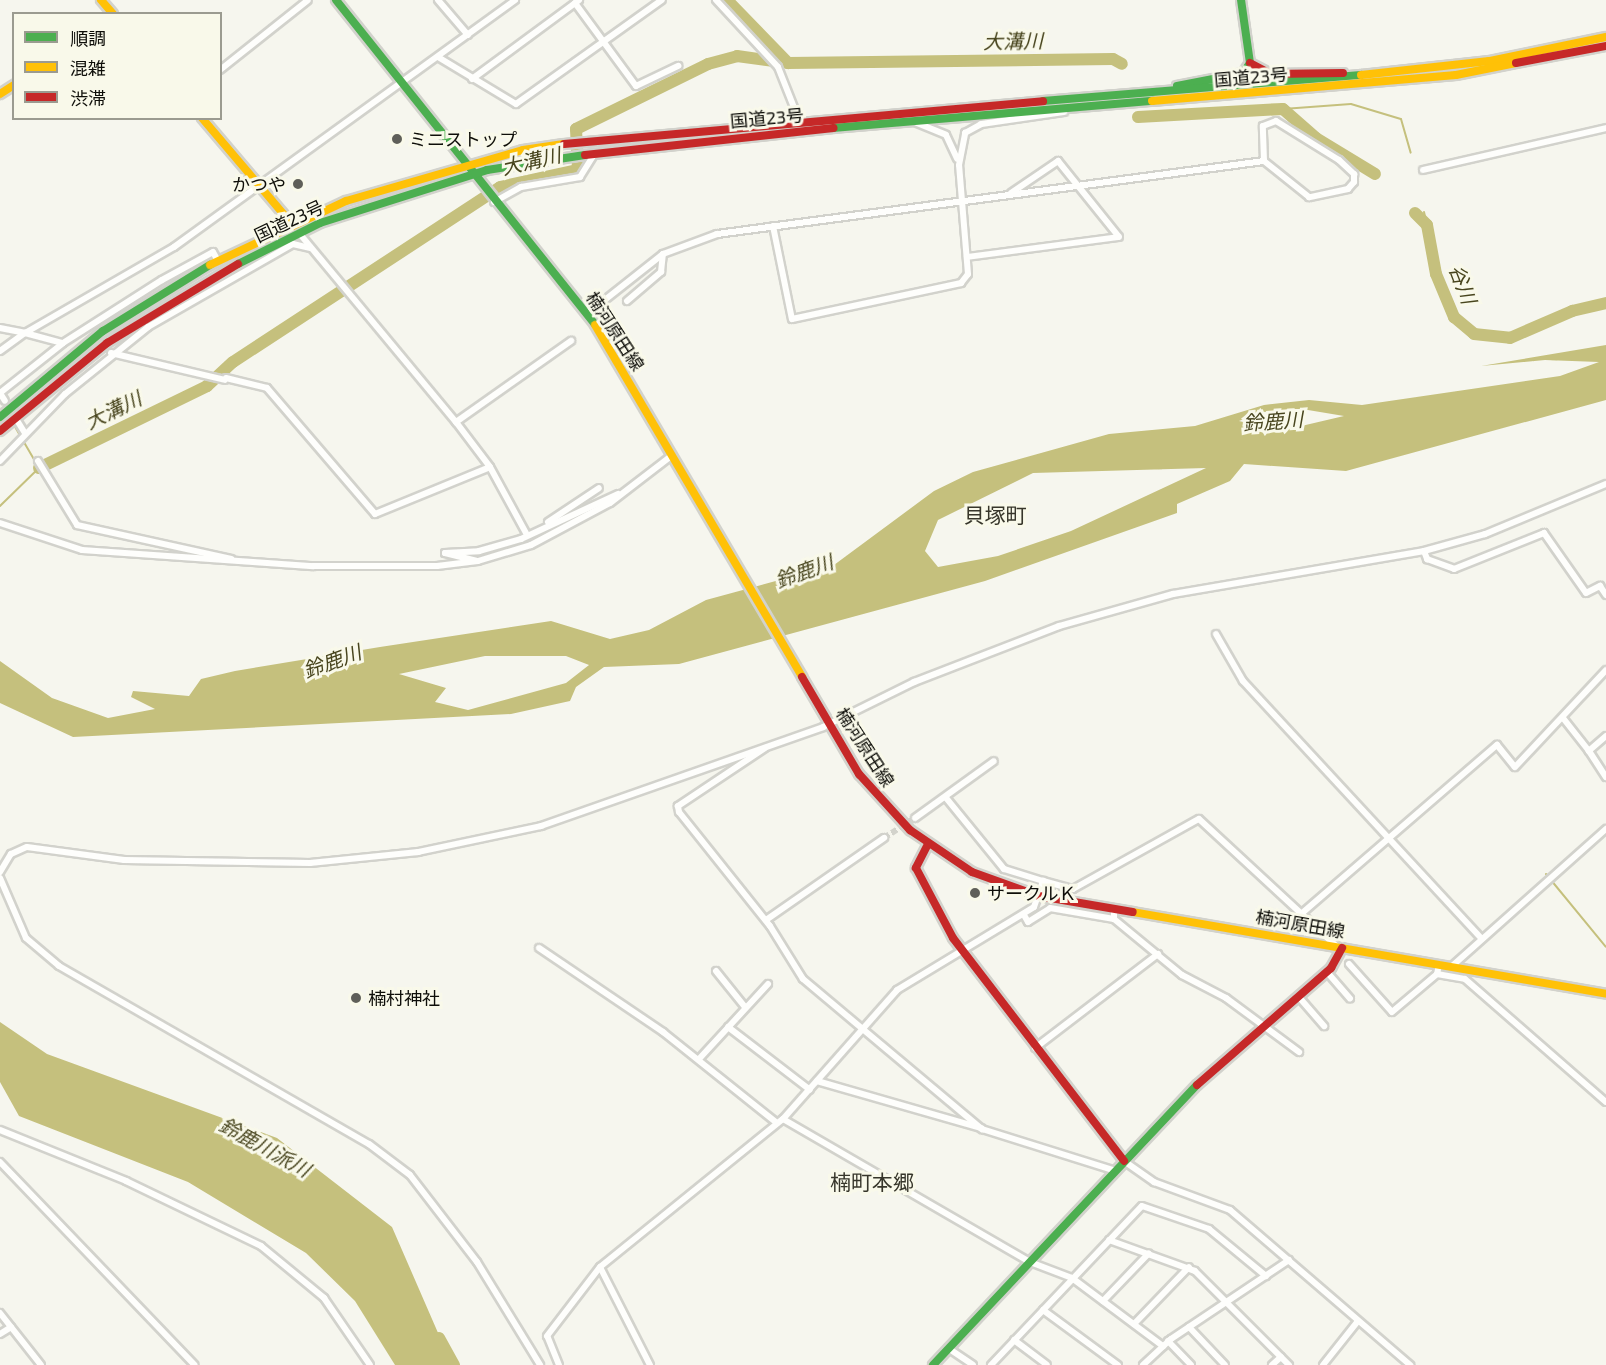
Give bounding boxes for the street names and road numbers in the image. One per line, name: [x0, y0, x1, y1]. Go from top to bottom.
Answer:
street label: 国道23号: [1213, 63, 1289, 91]
street label: 国道23号: [729, 104, 805, 132]
street label: 国道23号: [251, 196, 327, 246]
street label: 楠河原田線: [581, 287, 649, 375]
street label: 楠河原田線: [831, 703, 899, 791]
street label: 楠河原田線: [1254, 906, 1346, 942]

